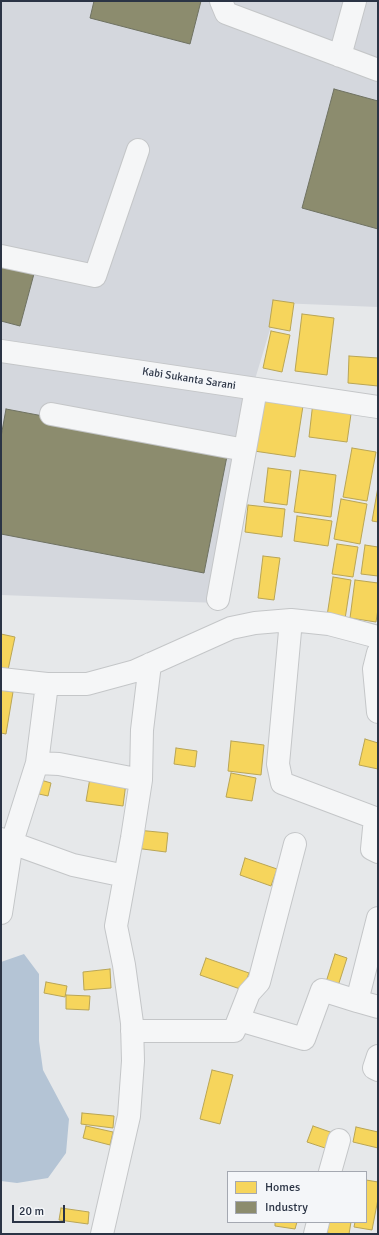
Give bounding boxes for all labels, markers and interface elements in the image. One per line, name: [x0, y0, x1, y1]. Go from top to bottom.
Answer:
street label: Kabi Sukanta Sarani: [141, 365, 237, 393]
legend: [227, 1171, 367, 1223]
text: Homes: [265, 1180, 300, 1195]
scale bar: [14, 1197, 67, 1223]
text: Industry: [265, 1200, 308, 1215]
text: 20 m: [19, 1204, 44, 1219]

